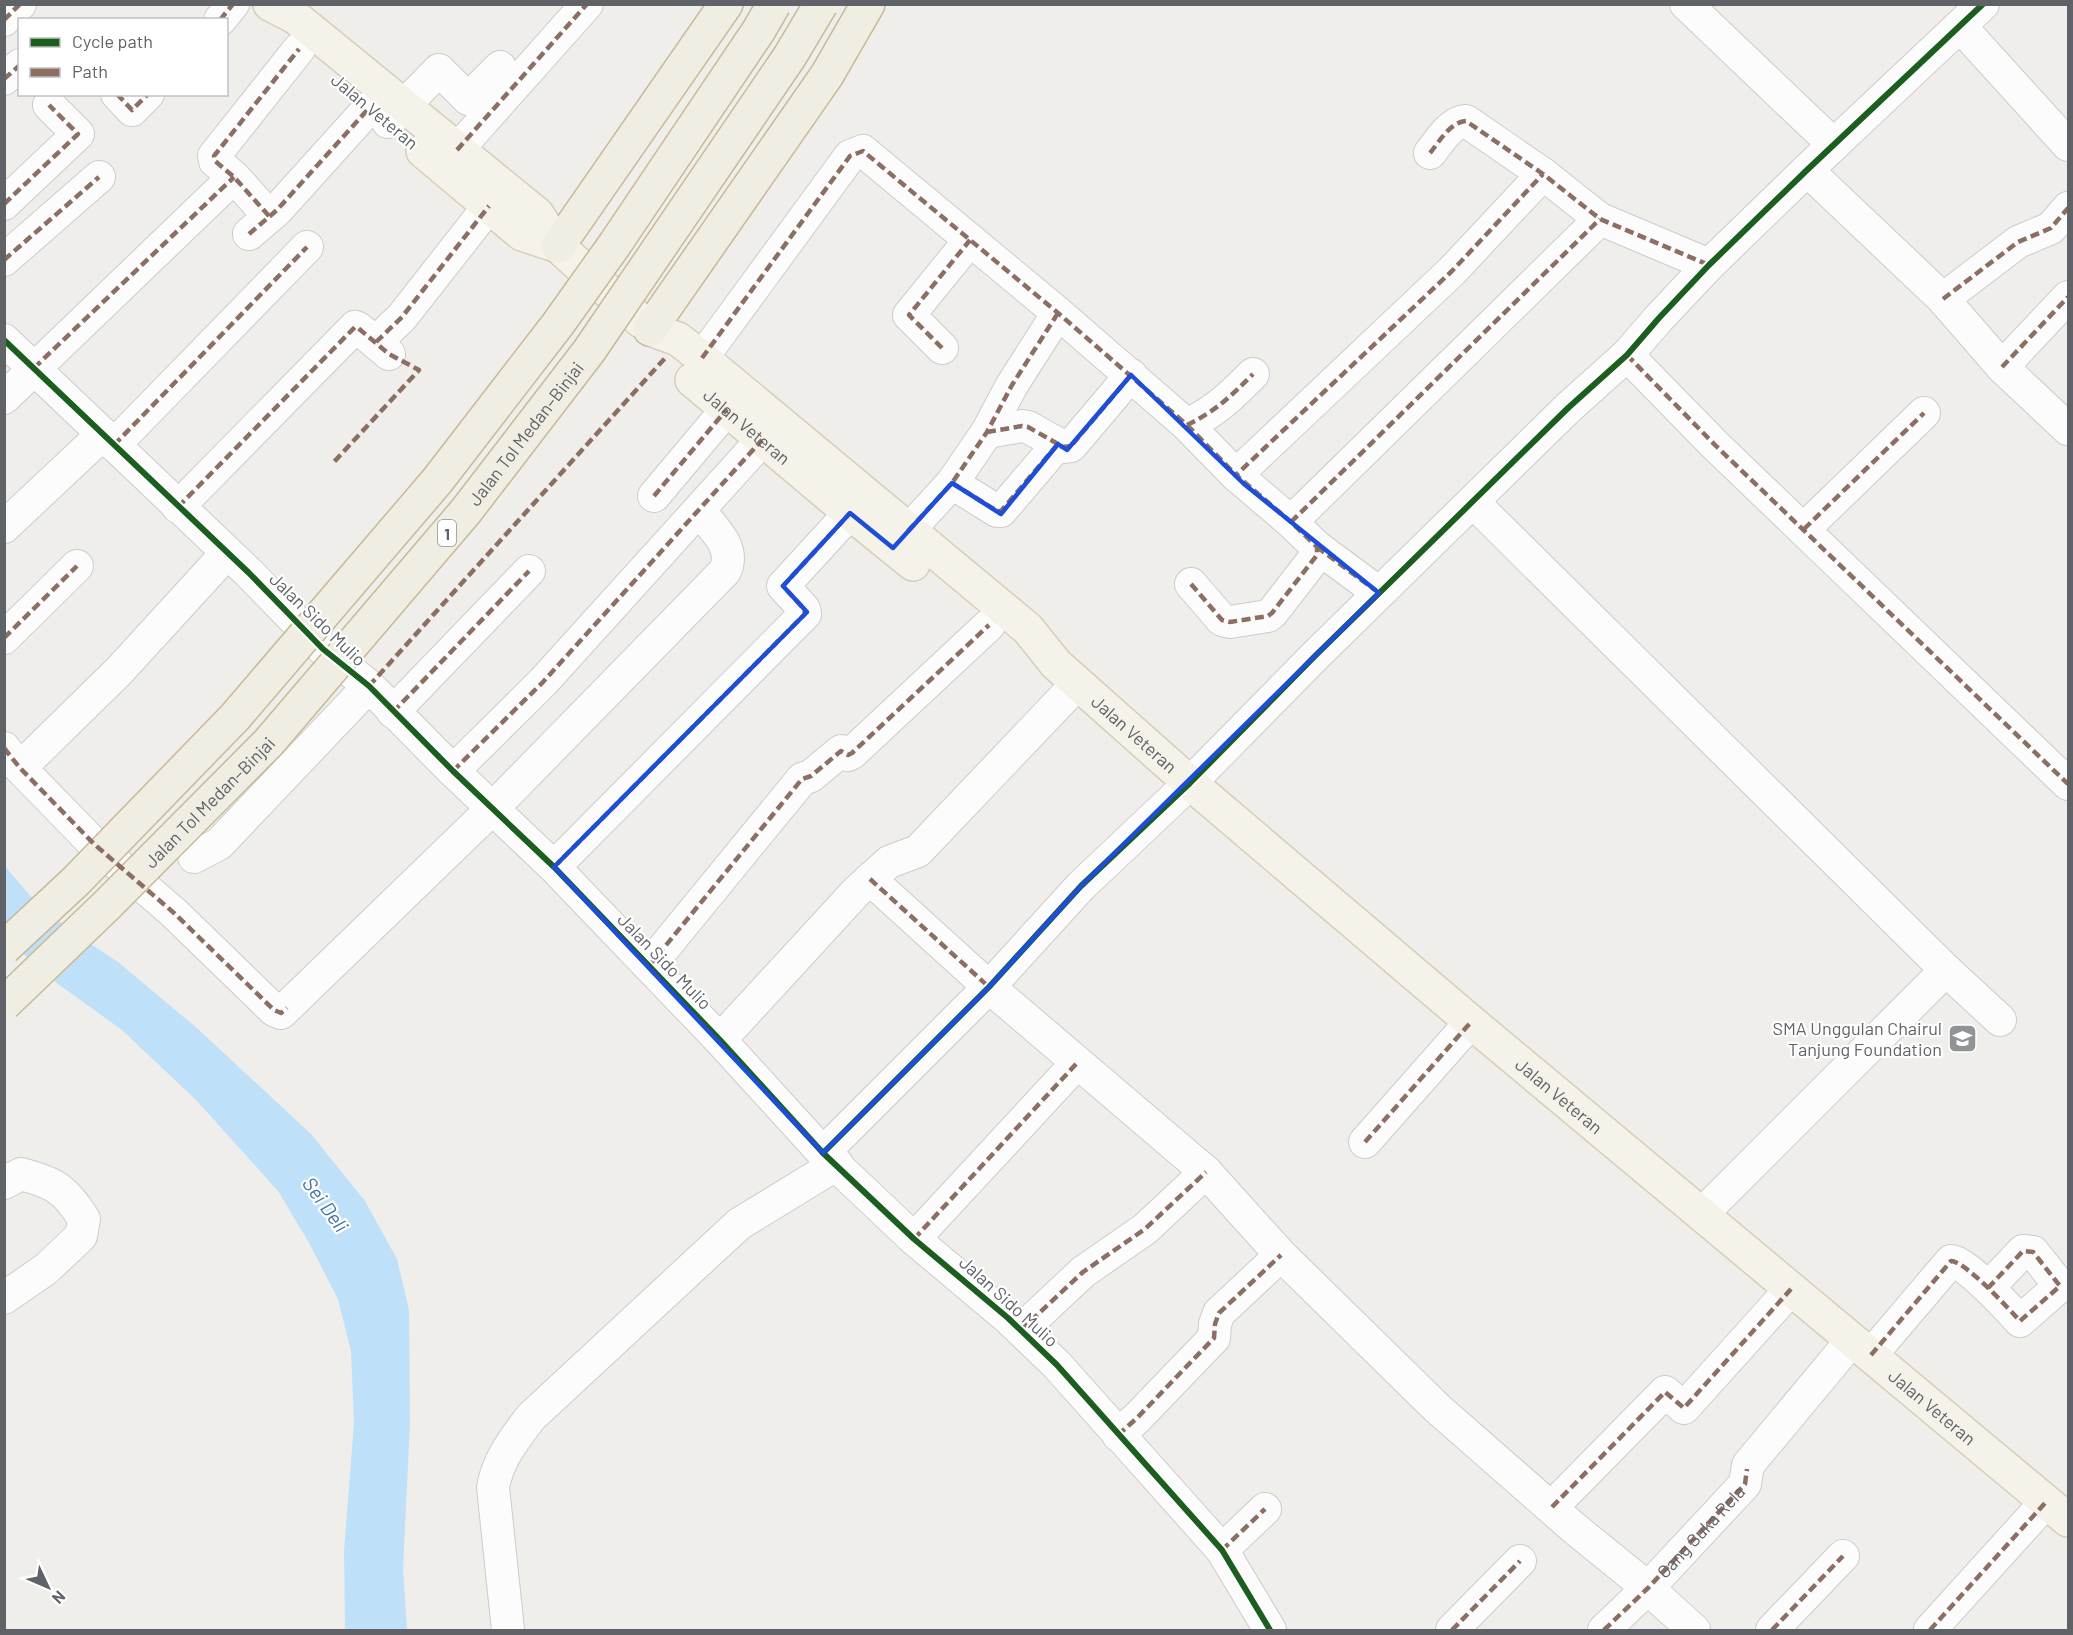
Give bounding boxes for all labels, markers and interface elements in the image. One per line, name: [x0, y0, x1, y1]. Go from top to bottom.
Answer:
legend: [18, 18, 228, 96]
text: Cycle path: [72, 30, 153, 52]
text: Path: [72, 60, 108, 82]
street label: Jalan Veteran: [327, 68, 423, 154]
street label: Jalan Tol Medan–Binjai: [463, 357, 588, 510]
street label: Jalan Veteran: [699, 384, 795, 469]
road number: 1: [438, 520, 456, 546]
street label: Jalan Sido Mulio: [265, 567, 371, 671]
street label: Jalan Veteran: [1087, 690, 1182, 777]
street label: Jalan Tol Medan–Binjai: [139, 732, 280, 872]
street label: Jalan Sido Mulio: [613, 908, 717, 1014]
place label: SMA Unggulan Chairul Tanjung Foundation: [1772, 1017, 1942, 1060]
school or university icon: SMA Unggulan Chairul Tanjung Foundation: [1947, 1022, 1979, 1054]
street label: Jalan Veteran: [1511, 1053, 1607, 1138]
water label: Sei Deli: [298, 1172, 354, 1236]
street label: Jalan Sido Mulio: [955, 1251, 1063, 1351]
street label: Jalan Veteran: [1884, 1364, 1980, 1450]
street label: Gang Suka Rela: [1652, 1481, 1749, 1583]
north arrow: [18, 1557, 78, 1617]
text: N: [49, 1587, 70, 1608]

